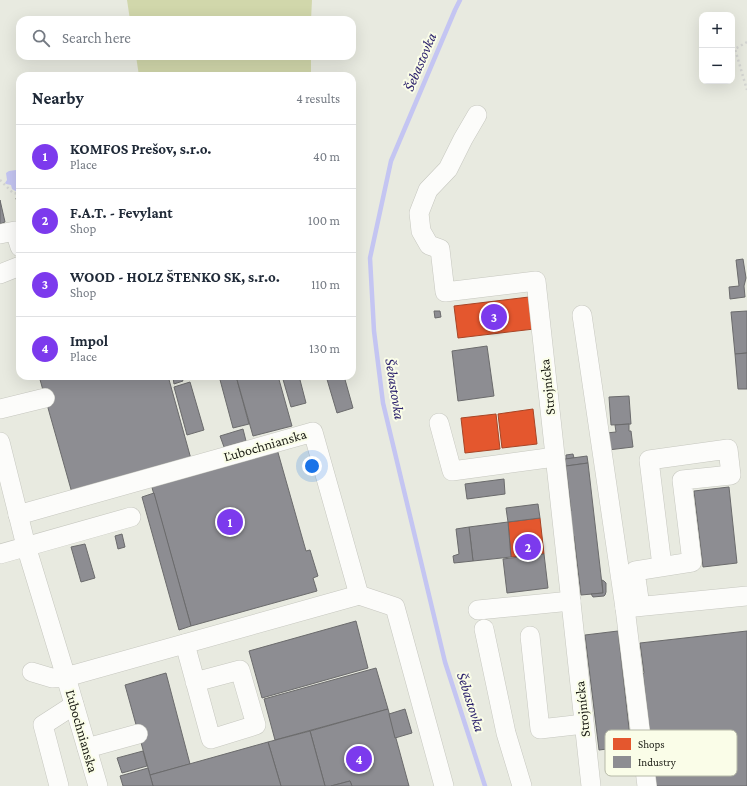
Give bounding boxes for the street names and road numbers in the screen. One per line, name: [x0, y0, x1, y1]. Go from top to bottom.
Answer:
street label: Strojnícka: [536, 358, 559, 416]
street label: Ľubochnianska: [222, 425, 309, 464]
street label: Strojnícka: [571, 680, 594, 738]
street label: Ľubochnianska: [63, 688, 102, 775]

